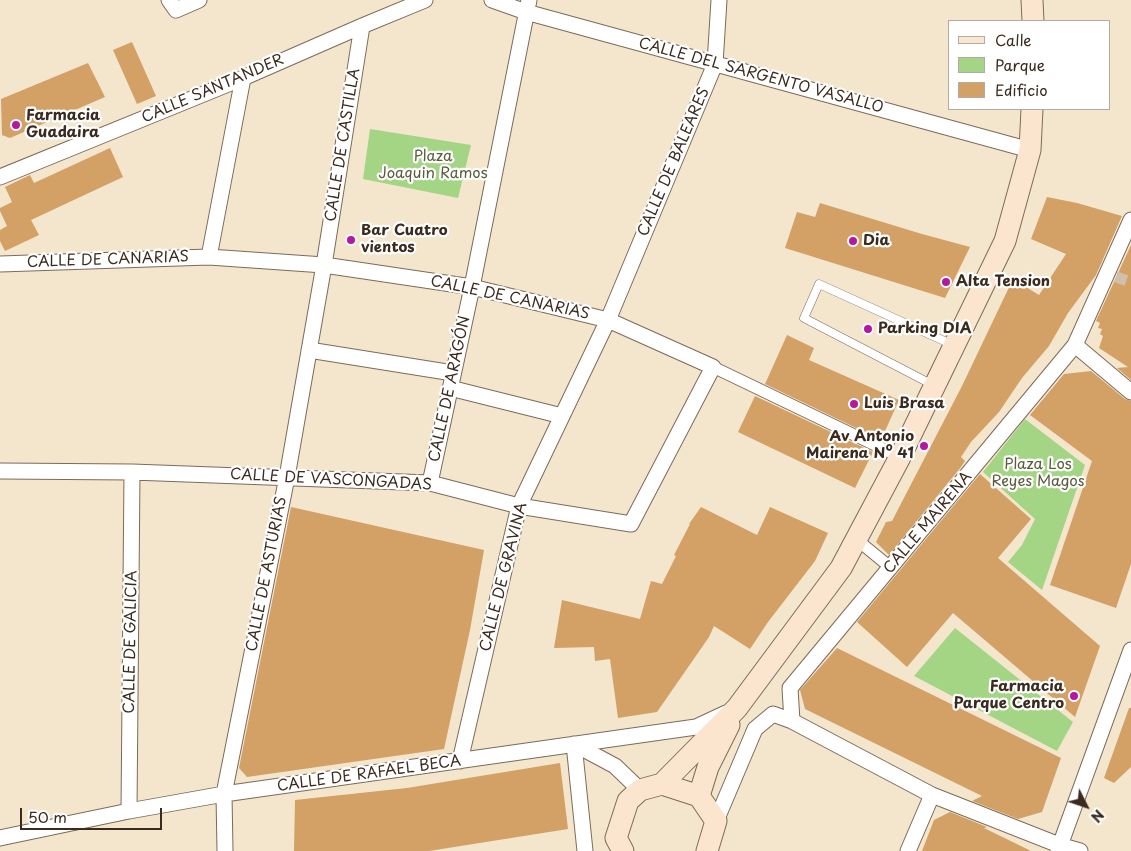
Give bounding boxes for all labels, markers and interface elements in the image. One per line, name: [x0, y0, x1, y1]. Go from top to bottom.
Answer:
legend: [948, 20, 1111, 110]
text: Calle: [995, 28, 1032, 51]
street label: CALLE DEL SARGENTO VASALLO: [637, 35, 885, 117]
street label: CALLE SANTANDER: [139, 51, 287, 127]
text: Parque: [995, 53, 1045, 76]
street label: CALLE DE CASTILLA: [322, 67, 364, 223]
text: Edificio: [995, 78, 1048, 101]
street label: CALLE DE BALEARES: [634, 85, 714, 239]
place label: Farmacia Guadaira: [26, 107, 100, 142]
marker: Farmacia Guadaira: [10, 119, 22, 131]
park label: Plaza Joaquin Ramos: [378, 148, 488, 183]
place label: Bar Cuatro vientos: [361, 222, 448, 257]
place label: Dia: [863, 232, 890, 250]
marker: Bar Cuatro vientos: [345, 234, 357, 246]
marker: Dia: [847, 235, 859, 247]
street label: CALLE DE CANARIAS: [27, 248, 189, 272]
street label: CALLE DE CANARIAS: [429, 272, 591, 324]
place label: Alta Tension: [956, 273, 1050, 291]
marker: Alta Tension: [940, 276, 952, 288]
street label: CALLE DE ARAGÓN: [426, 314, 474, 464]
place label: Parking DIA: [878, 320, 971, 338]
marker: Parking DIA: [862, 323, 874, 335]
place label: Luis Brasa: [864, 395, 945, 413]
marker: Luis Brasa: [848, 398, 860, 410]
place label: Av Antonio Mairena Nº 41: [806, 428, 914, 463]
marker: Av Antonio Mairena Nº 41: [918, 440, 930, 452]
park label: Plaza Los Reyes Magos: [991, 456, 1085, 491]
street label: CALLE DE VASCONGADAS: [230, 466, 432, 494]
street label: CALLE MAIRENA: [880, 468, 976, 578]
street label: CALLE DE ASTURIAS: [243, 495, 291, 653]
street label: CALLE DE GRAVINA: [477, 501, 531, 653]
street label: CALLE DE GALICIA: [121, 570, 141, 714]
place label: Farmacia Parque Centro: [954, 678, 1064, 713]
marker: Farmacia Parque Centro: [1068, 690, 1080, 702]
street label: CALLE DE RAFAEL BECA: [276, 752, 462, 796]
north arrow: [1061, 781, 1111, 831]
scale bar: [22, 798, 165, 830]
text: 50 m: [28, 805, 67, 828]
text: N: [1086, 805, 1109, 827]

